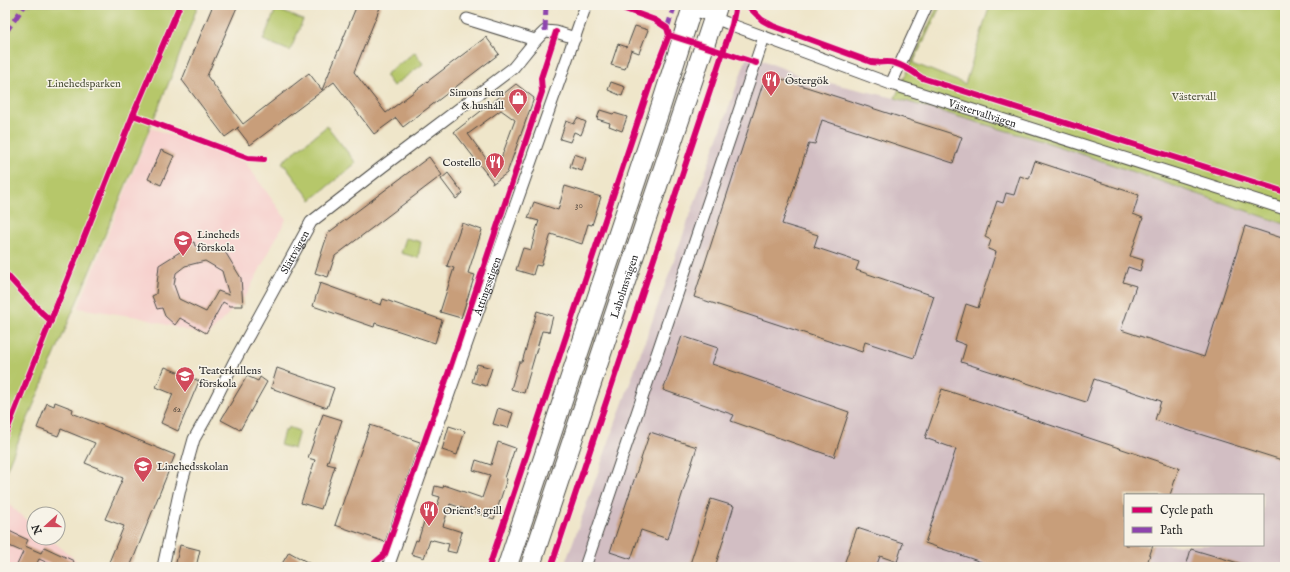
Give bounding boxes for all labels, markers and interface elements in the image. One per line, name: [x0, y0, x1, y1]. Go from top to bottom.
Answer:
restaurant icon: Östergök: [760, 69, 782, 97]
place label: Östergök: [785, 74, 829, 88]
park label: Linehedsparken: [47, 77, 121, 91]
place label: Simons hem & hushåll: [450, 86, 504, 113]
shop icon: Simons hem & hushåll: [507, 87, 529, 115]
park label: Västervall: [1171, 90, 1216, 104]
street label: Västervallvägen: [945, 96, 1018, 131]
restaurant icon: Costello: [484, 151, 506, 179]
place label: Costello: [443, 156, 481, 170]
house number: 30: [575, 200, 583, 211]
place label: Lineheds förskola: [197, 228, 239, 255]
street label: Slättvägen: [278, 228, 313, 277]
school or university icon: Lineheds förskola: [172, 229, 194, 257]
street label: Laholmsvägen: [608, 253, 642, 320]
street label: Åttingsstigen: [471, 255, 505, 318]
place label: Teaterkullens förskola: [199, 364, 261, 391]
school or university icon: Teaterkullens förskola: [174, 365, 196, 393]
house number: 62: [173, 404, 181, 415]
school or university icon: Linehedsskolan: [132, 455, 154, 483]
place label: Linehedsskolan: [157, 460, 229, 474]
legend: [1124, 494, 1264, 546]
restaurant icon: Orient's grill: [418, 499, 440, 527]
text: Cycle path: [1160, 503, 1214, 519]
place label: Orient's grill: [443, 504, 502, 518]
north arrow: [26, 506, 66, 546]
text: N: [29, 522, 46, 537]
text: Path: [1160, 523, 1183, 538]

